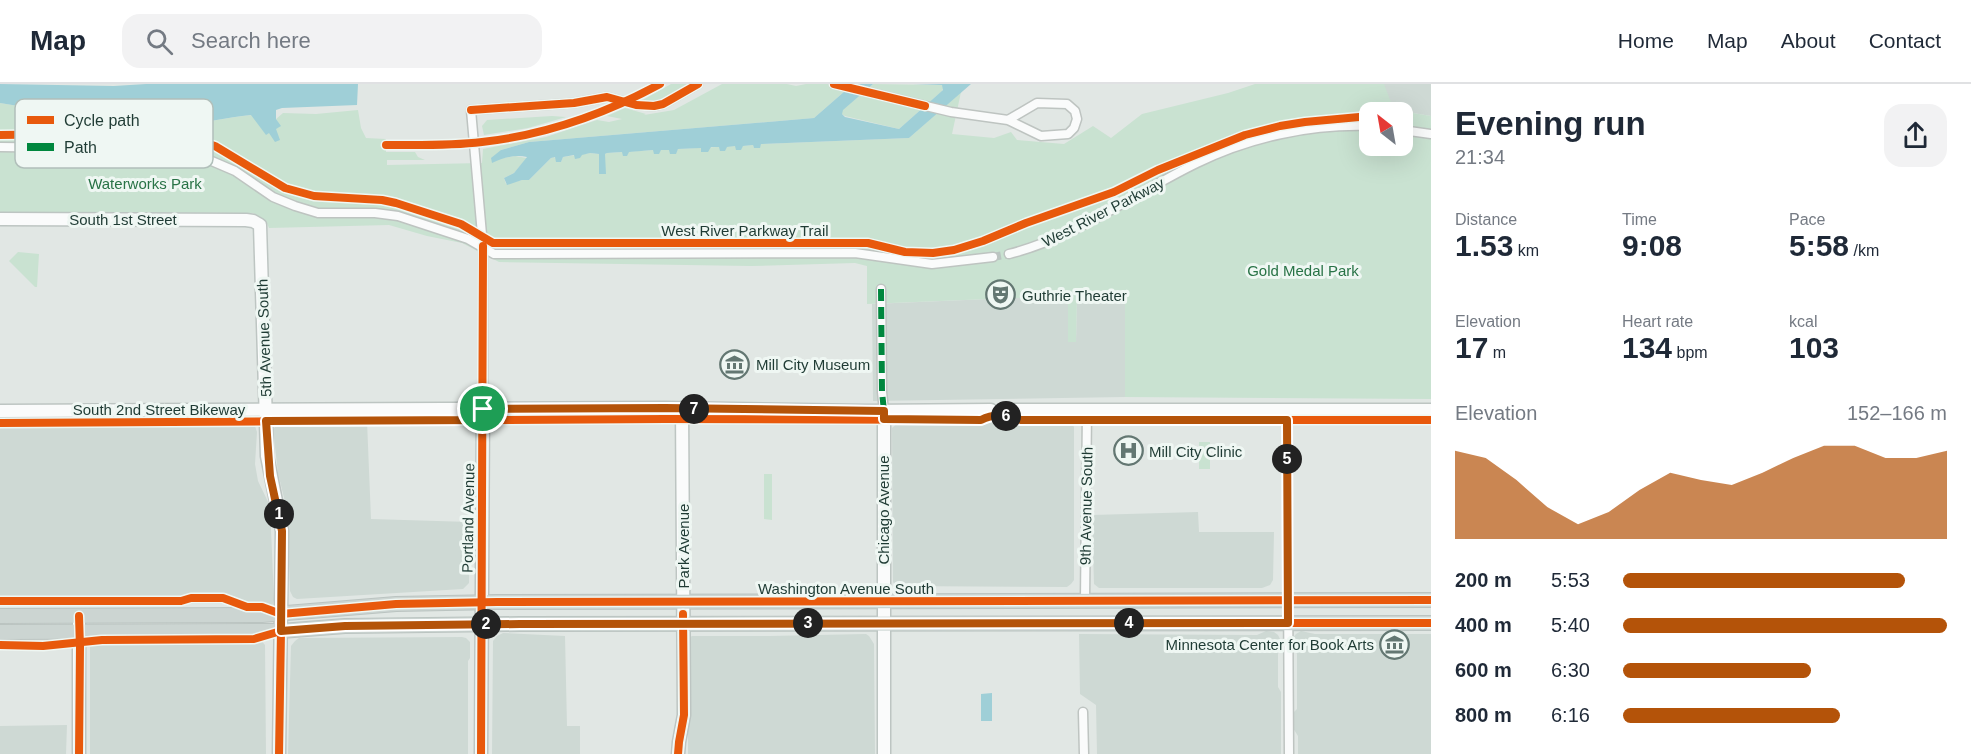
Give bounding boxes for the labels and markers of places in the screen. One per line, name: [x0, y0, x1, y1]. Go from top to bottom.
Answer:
theatre icon: Guthrie Theater: [985, 279, 1017, 311]
place label: Guthrie Theater: [1022, 287, 1127, 304]
museum icon: Mill City Museum: [719, 348, 751, 380]
place label: Mill City Museum: [756, 356, 870, 373]
pin: [457, 383, 508, 434]
pin: 7: [679, 394, 709, 424]
pin: 6: [991, 401, 1021, 431]
hospital icon: Mill City Clinic: [1112, 435, 1144, 467]
place label: Mill City Clinic: [1149, 443, 1243, 460]
pin: 5: [1272, 444, 1302, 474]
pin: 1: [264, 499, 294, 529]
pin: 3: [793, 608, 823, 638]
pin: 4: [1114, 608, 1144, 638]
pin: 2: [471, 609, 501, 639]
museum icon: Minnesota Center for Book Arts: [1379, 628, 1411, 660]
place label: Minnesota Center for Book Arts: [1166, 636, 1374, 653]

